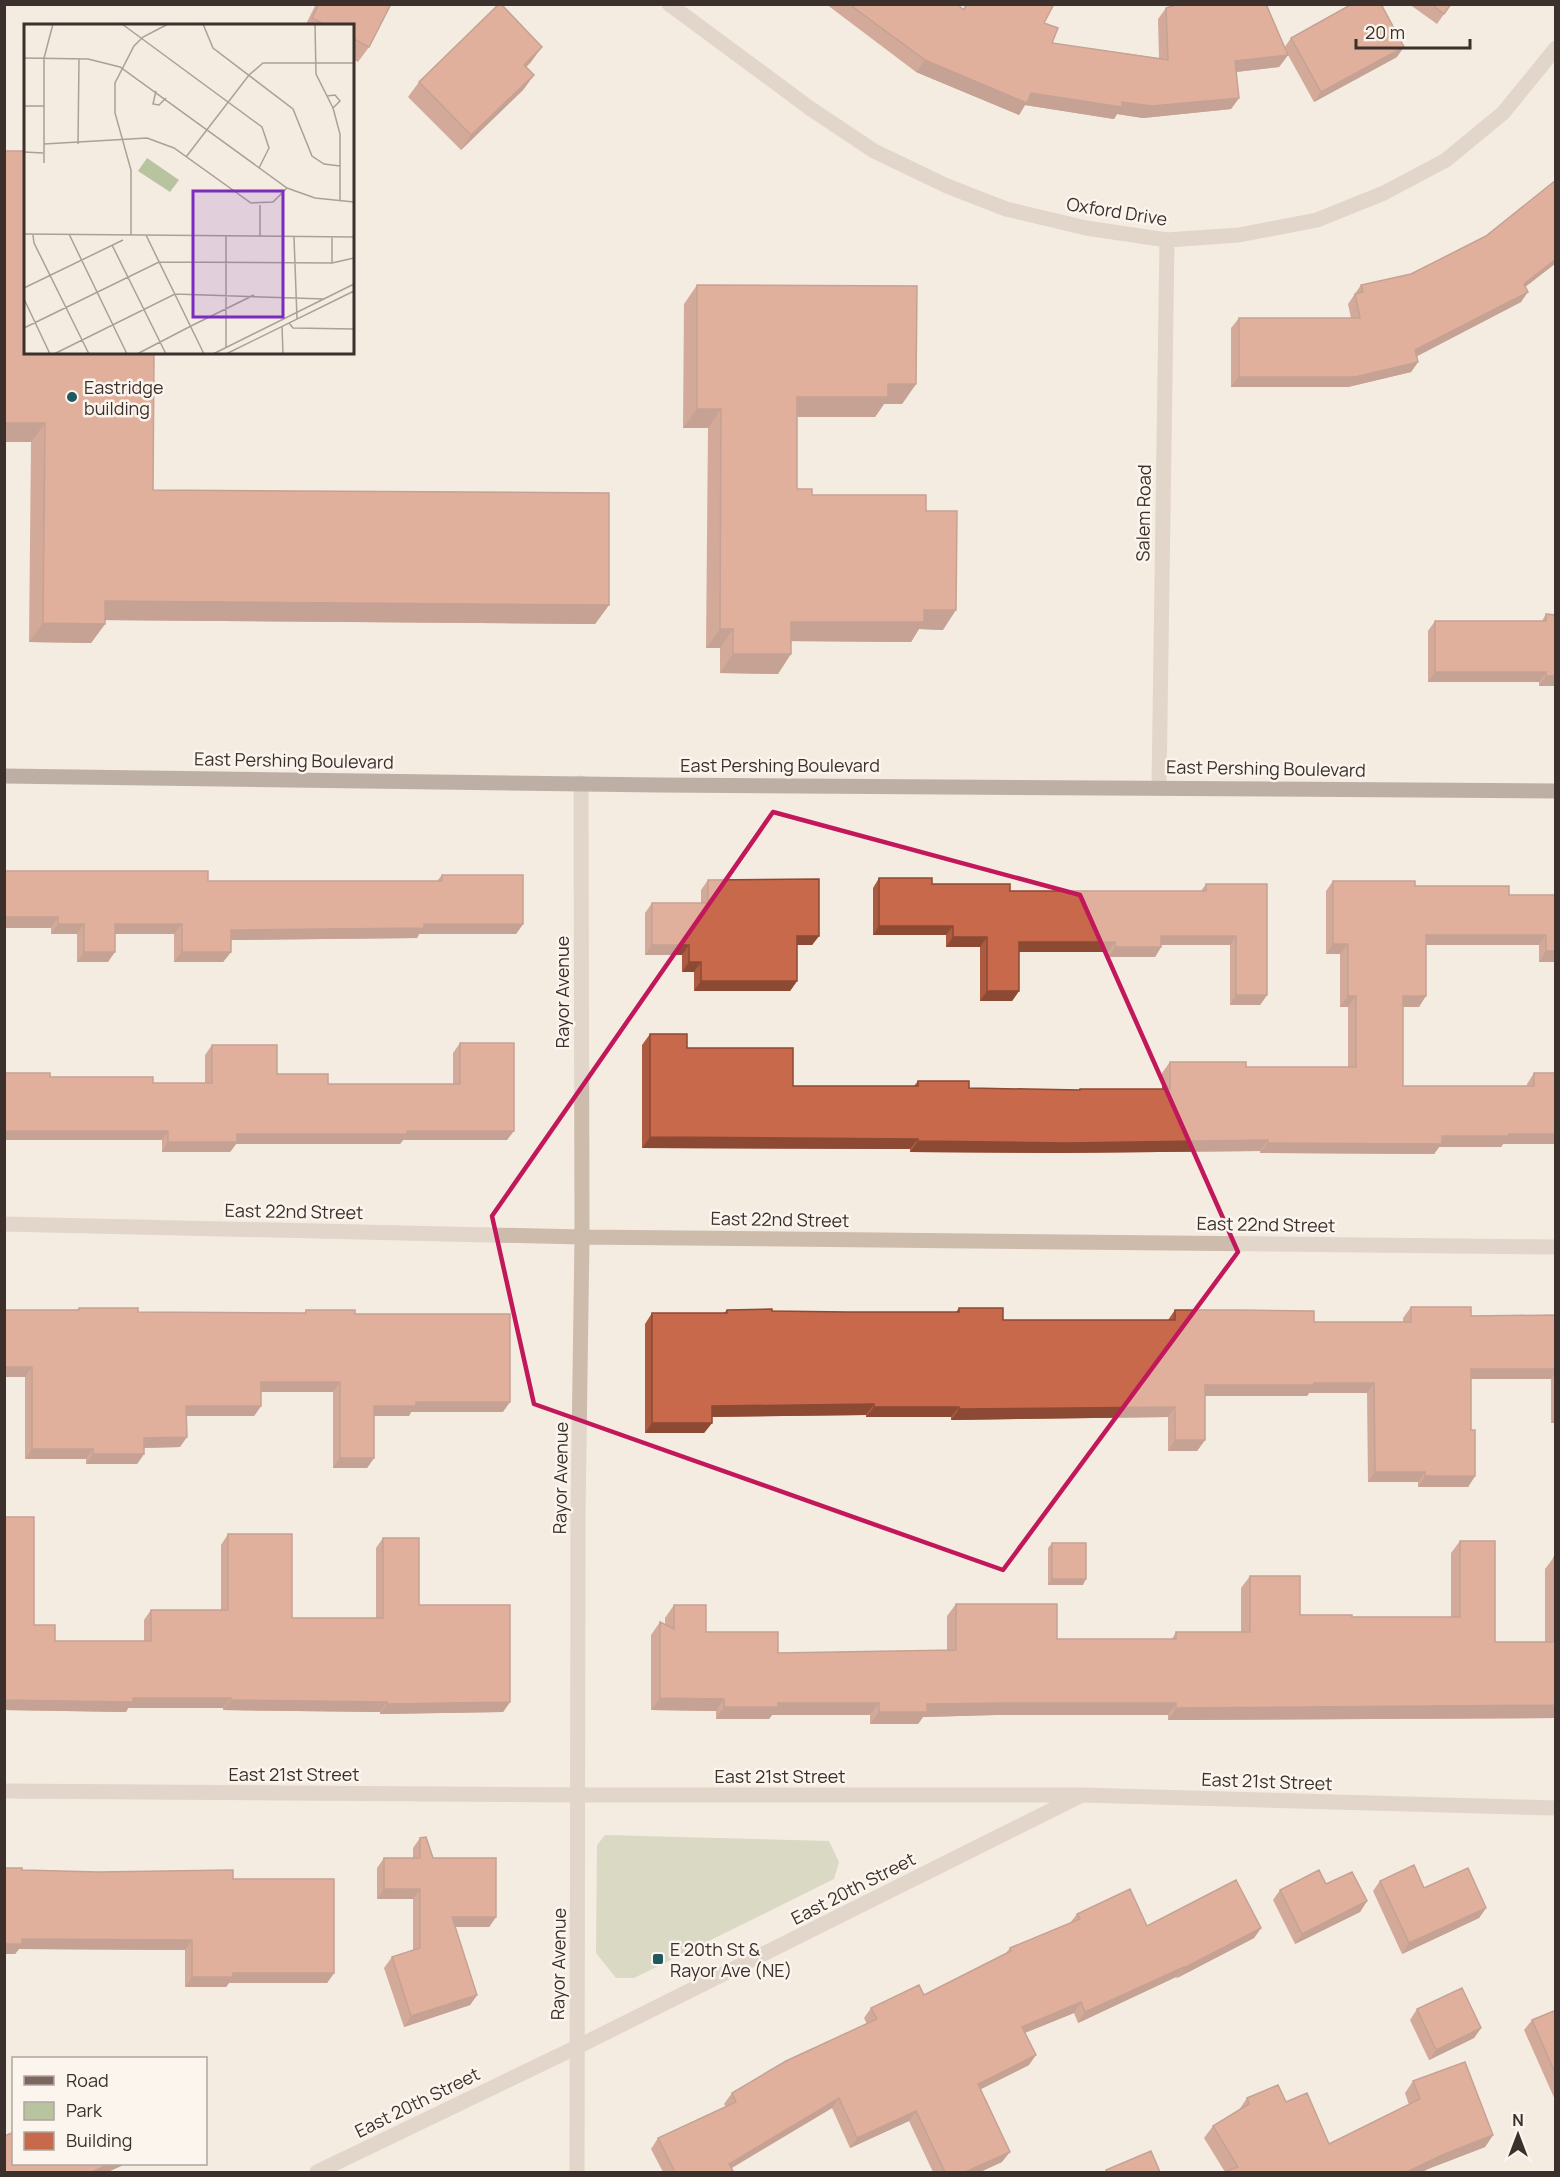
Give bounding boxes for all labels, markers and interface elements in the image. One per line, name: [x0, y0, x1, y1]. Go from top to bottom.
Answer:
scale bar: [1356, 12, 1470, 50]
text: 20 m: [1365, 20, 1405, 44]
inset map: [24, 24, 354, 354]
street label: Oxford Drive: [1065, 191, 1169, 231]
place label: Eastridge building: [84, 375, 163, 420]
marker: Eastridge building: [65, 390, 79, 404]
street label: Salem Road: [1130, 464, 1156, 562]
street label: East Pershing Boulevard: [194, 746, 394, 774]
street label: East Pershing Boulevard: [680, 753, 880, 777]
street label: East Pershing Boulevard: [1166, 754, 1366, 782]
street label: Rayor Avenue: [550, 936, 574, 1048]
street label: East 22nd Street: [224, 1198, 364, 1224]
street label: East 22nd Street: [710, 1206, 850, 1232]
street label: East 22nd Street: [1196, 1211, 1336, 1237]
street label: Rayor Avenue: [547, 1422, 573, 1534]
street label: East 21st Street: [229, 1762, 359, 1786]
street label: East 21st Street: [715, 1764, 845, 1788]
street label: East 21st Street: [1201, 1767, 1333, 1795]
street label: East 20th Street: [787, 1846, 919, 1930]
street label: Rayor Avenue: [545, 1908, 571, 2020]
place label: E 20th St & Rayor Ave (NE): [670, 1937, 792, 1982]
marker: E 20th St & Rayor Ave (NE): [651, 1952, 665, 1966]
legend: [12, 2057, 207, 2165]
street label: East 20th Street: [351, 2061, 483, 2143]
text: Road: [66, 2068, 109, 2092]
text: Park: [66, 2098, 103, 2122]
north arrow: [1488, 2105, 1548, 2165]
text: N: [1512, 2109, 1524, 2131]
text: Building: [66, 2128, 132, 2152]

